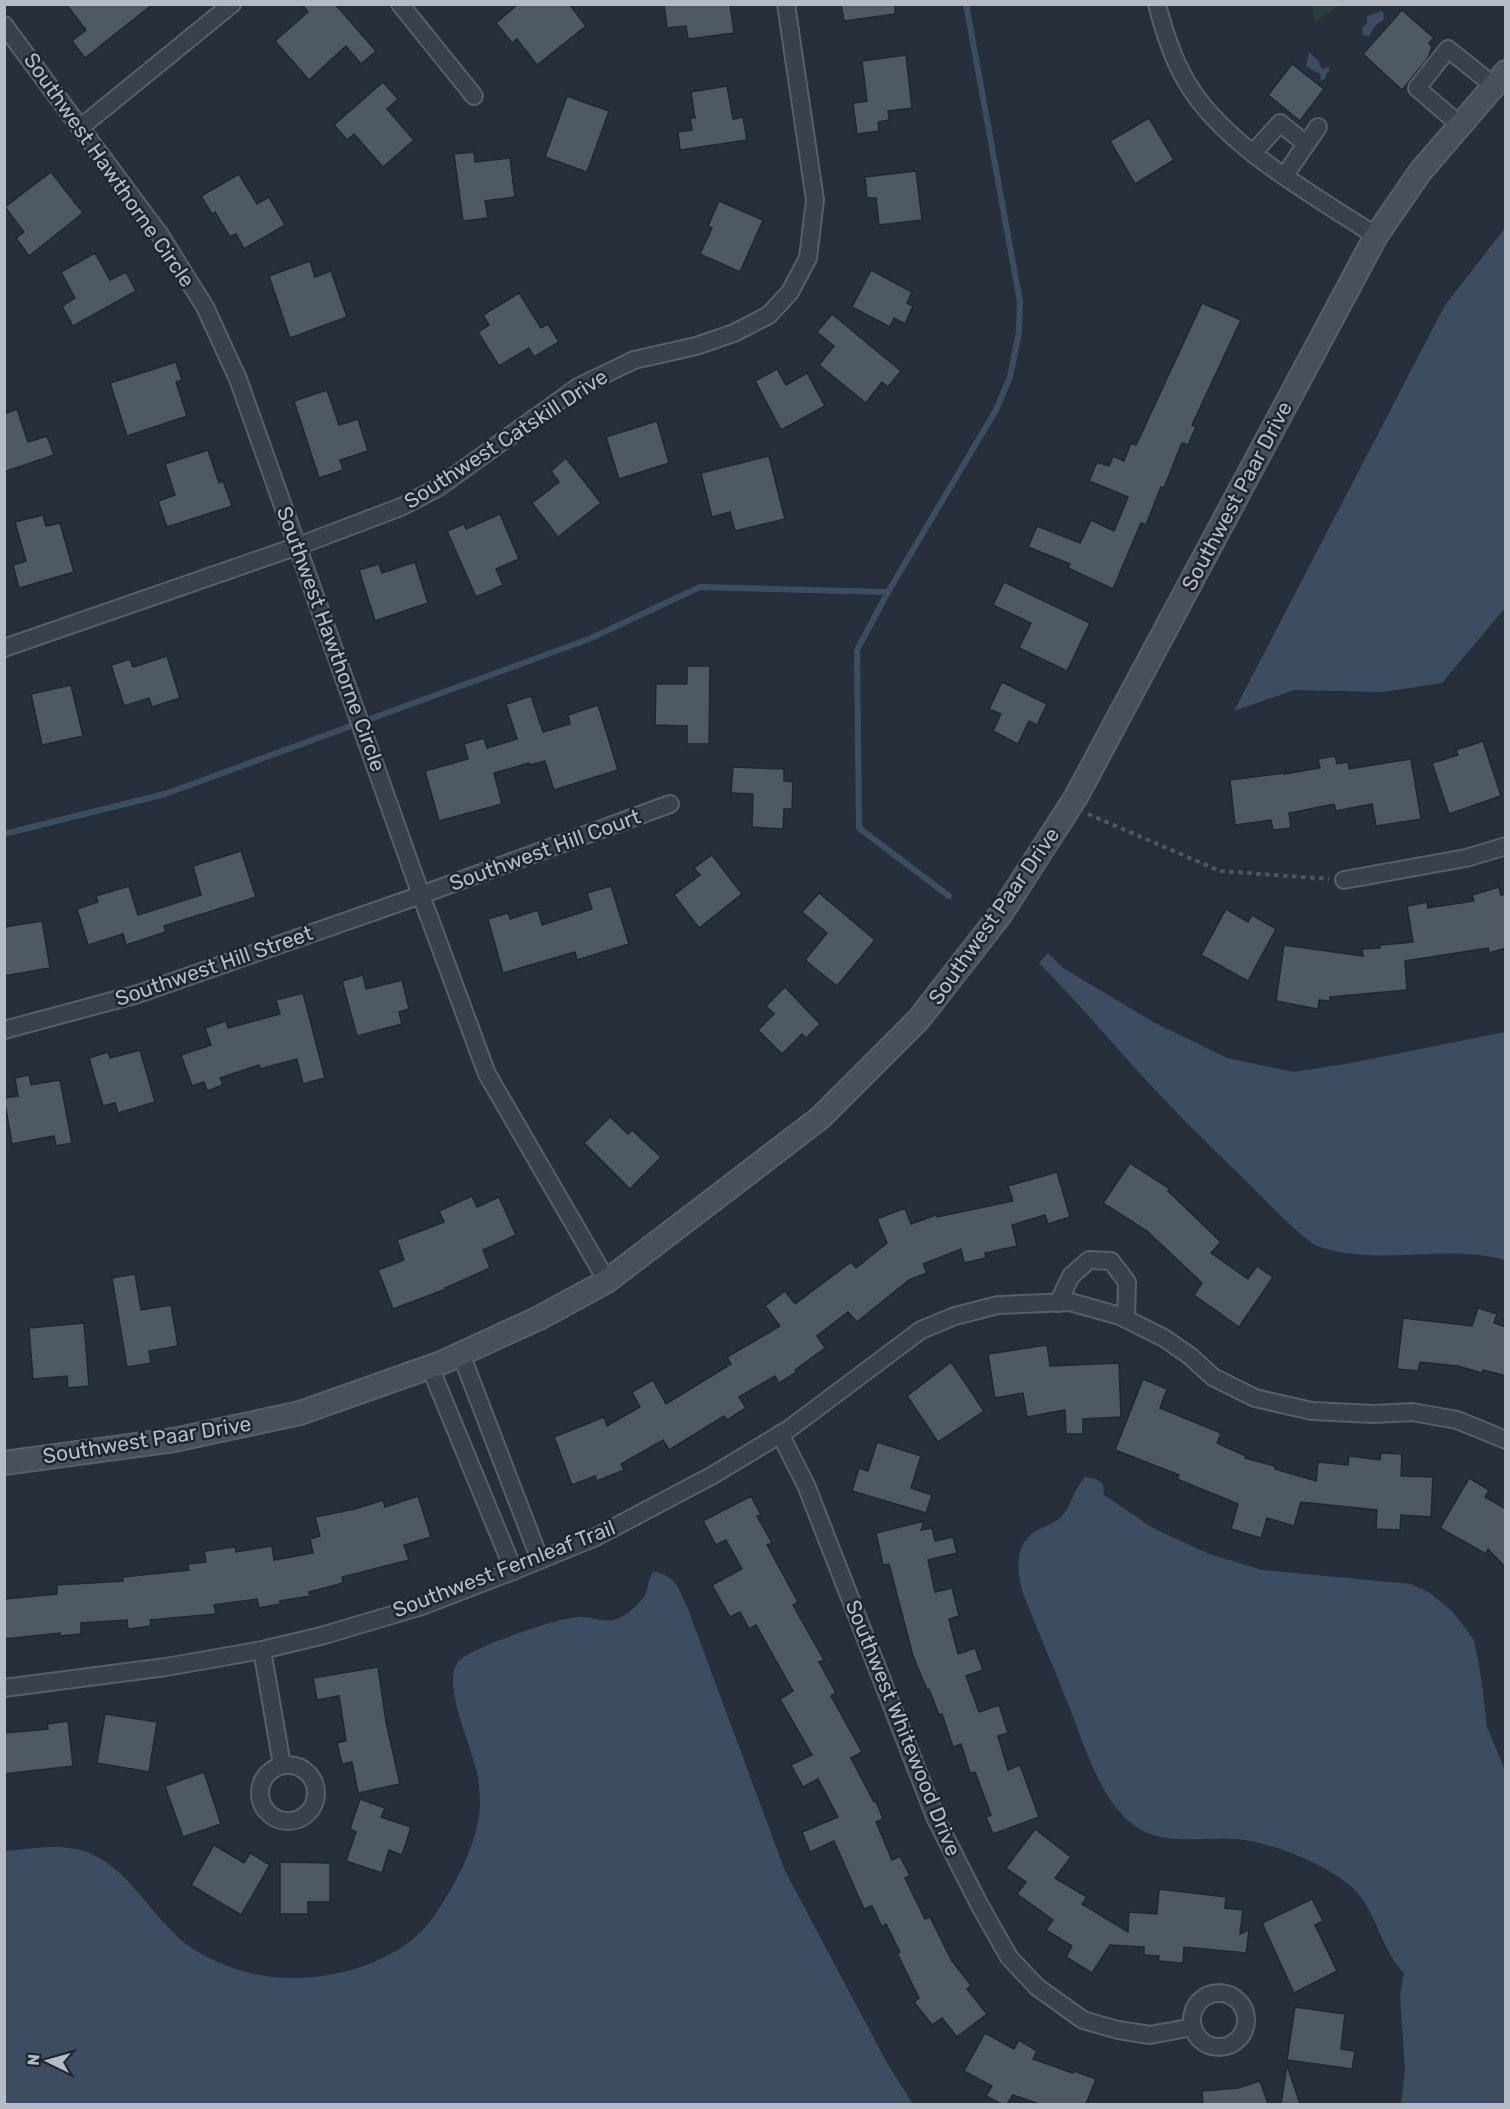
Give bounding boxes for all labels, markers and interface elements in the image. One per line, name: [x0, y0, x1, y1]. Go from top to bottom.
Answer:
street label: Southwest Hawthorne Circle: [19, 48, 200, 292]
street label: Southwest Catskill Drive: [399, 364, 612, 514]
street label: Southwest Paar Drive: [1176, 397, 1297, 595]
street label: Southwest Hawthorne Circle: [272, 503, 391, 775]
street label: Southwest Hill Court: [446, 803, 644, 896]
street label: Southwest Paar Drive: [923, 822, 1064, 1009]
street label: Southwest Hill Street: [112, 920, 316, 1011]
street label: Southwest Paar Drive: [41, 1411, 253, 1468]
street label: Southwest Fernleaf Trail: [389, 1515, 619, 1623]
street label: Southwest Whitewood Drive: [841, 1596, 966, 1859]
north arrow: [18, 2031, 78, 2091]
text: N: [24, 2053, 44, 2066]

